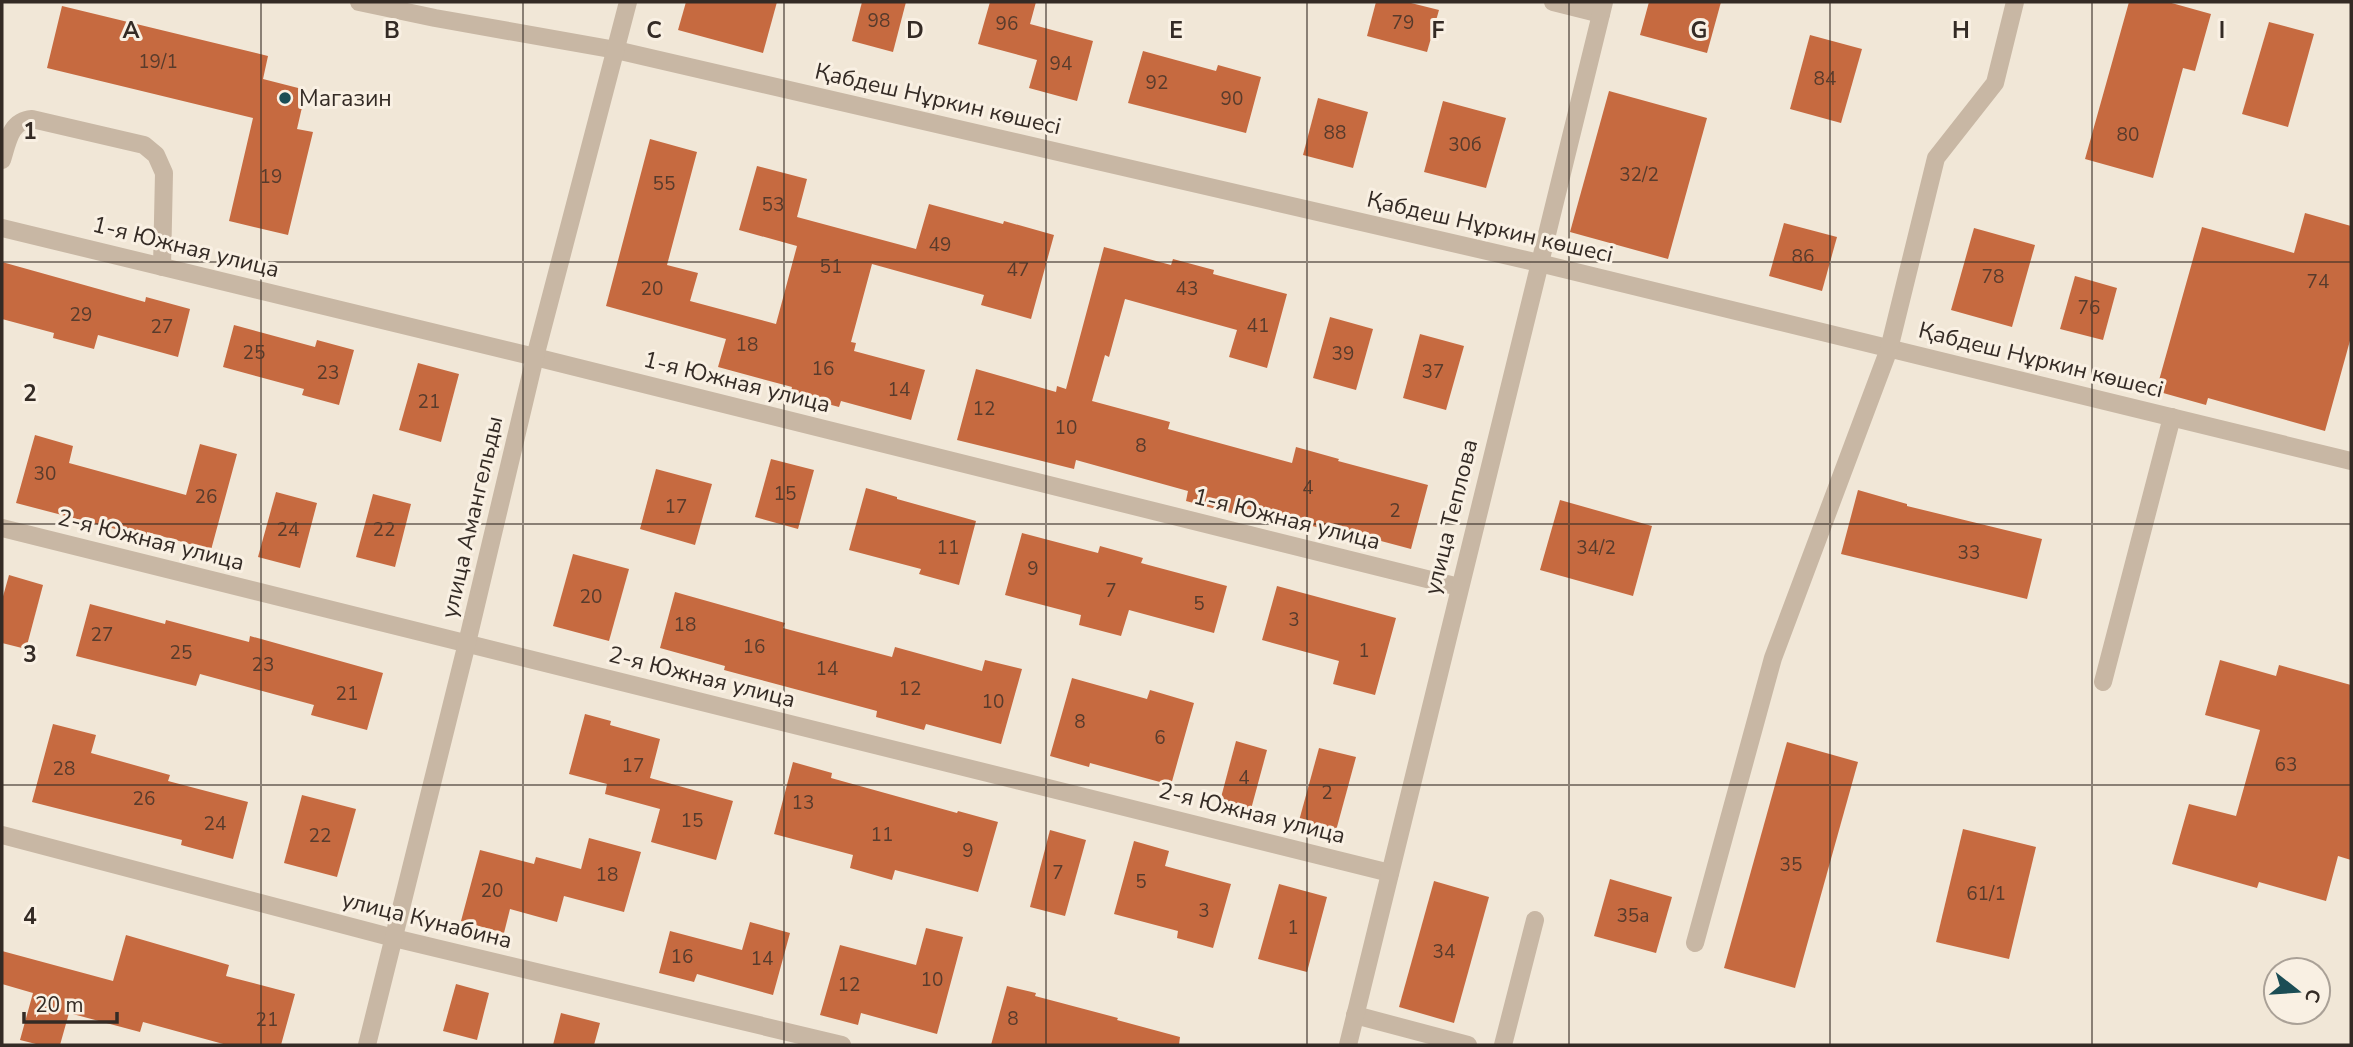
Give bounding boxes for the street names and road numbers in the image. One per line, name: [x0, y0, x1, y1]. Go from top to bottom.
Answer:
street label: Қабдеш Нұркин көшесі: [812, 56, 1064, 142]
street label: Қабдеш Нұркин көшесі: [1364, 184, 1616, 270]
street label: 1-я Южная улица: [89, 209, 283, 285]
street label: Қабдеш Нұркин көшесі: [1915, 315, 2167, 405]
street label: 1-я Южная улица: [640, 344, 834, 420]
street label: улица Амангельды: [434, 413, 510, 621]
street label: улица Теплова: [1417, 436, 1485, 598]
street label: 1-я Южная улица: [1190, 481, 1384, 557]
street label: 2-я Южная улица: [54, 502, 248, 578]
street label: 2-я Южная улица: [605, 639, 799, 715]
street label: 2-я Южная улица: [1155, 775, 1349, 851]
street label: улица Кунабина: [339, 884, 515, 956]

